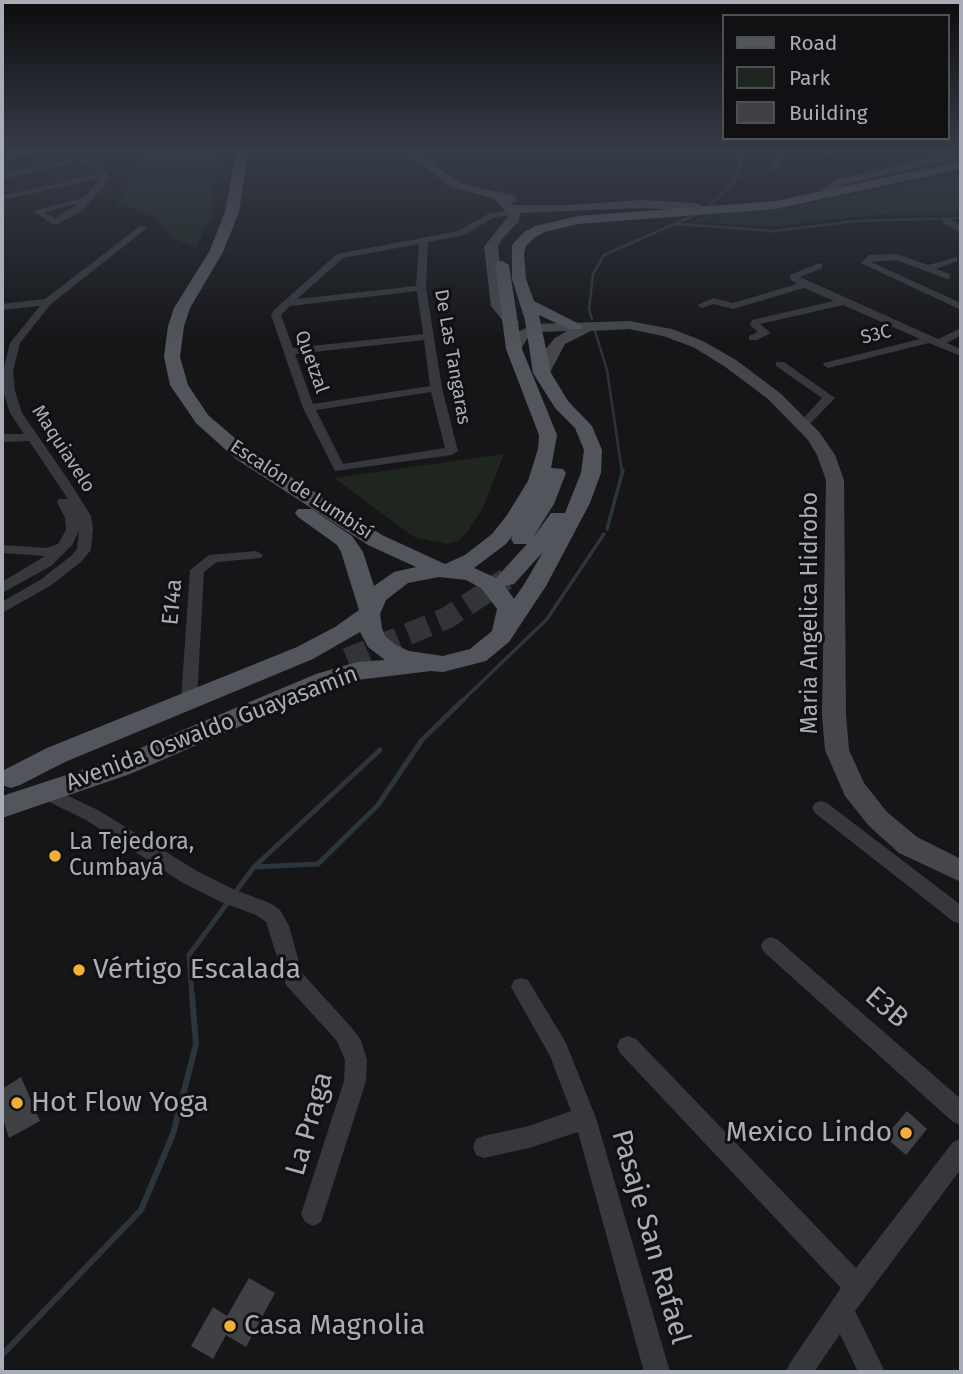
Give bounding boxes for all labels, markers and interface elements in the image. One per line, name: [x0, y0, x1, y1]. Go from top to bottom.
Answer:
legend: [722, 14, 949, 140]
text: Road: [789, 30, 837, 56]
text: Park: [789, 65, 830, 91]
text: Building: [789, 100, 868, 126]
street label: De Las Tangaras: [429, 288, 475, 426]
street label: S3C: [858, 320, 894, 350]
street label: Quetzal: [289, 327, 333, 397]
street label: Maquiavelo: [26, 401, 100, 497]
street label: Escalón de Lumbisí: [226, 436, 376, 544]
street label: Maria Angelica Hidrobo: [797, 492, 825, 734]
street label: E14a: [157, 578, 189, 626]
street label: Avenida Oswaldo Guayasamín: [62, 661, 362, 797]
place label: La Tejedora, Cumbayá: [69, 829, 194, 883]
marker: La Tejedora, Cumbayá: [47, 848, 63, 864]
place label: Vértigo Escalada: [93, 953, 301, 987]
marker: Vértigo Escalada: [71, 962, 87, 978]
street label: E3B: [858, 980, 914, 1036]
street label: La Praga: [279, 1068, 341, 1180]
place label: Hot Flow Yoga: [31, 1086, 209, 1120]
marker: Hot Flow Yoga: [9, 1095, 25, 1111]
place label: Mexico Lindo: [726, 1116, 892, 1150]
marker: Mexico Lindo: [898, 1125, 914, 1141]
street label: Pasaje San Rafael: [603, 1126, 697, 1348]
place label: Casa Magnolia: [244, 1309, 425, 1343]
marker: Casa Magnolia: [222, 1318, 238, 1334]

